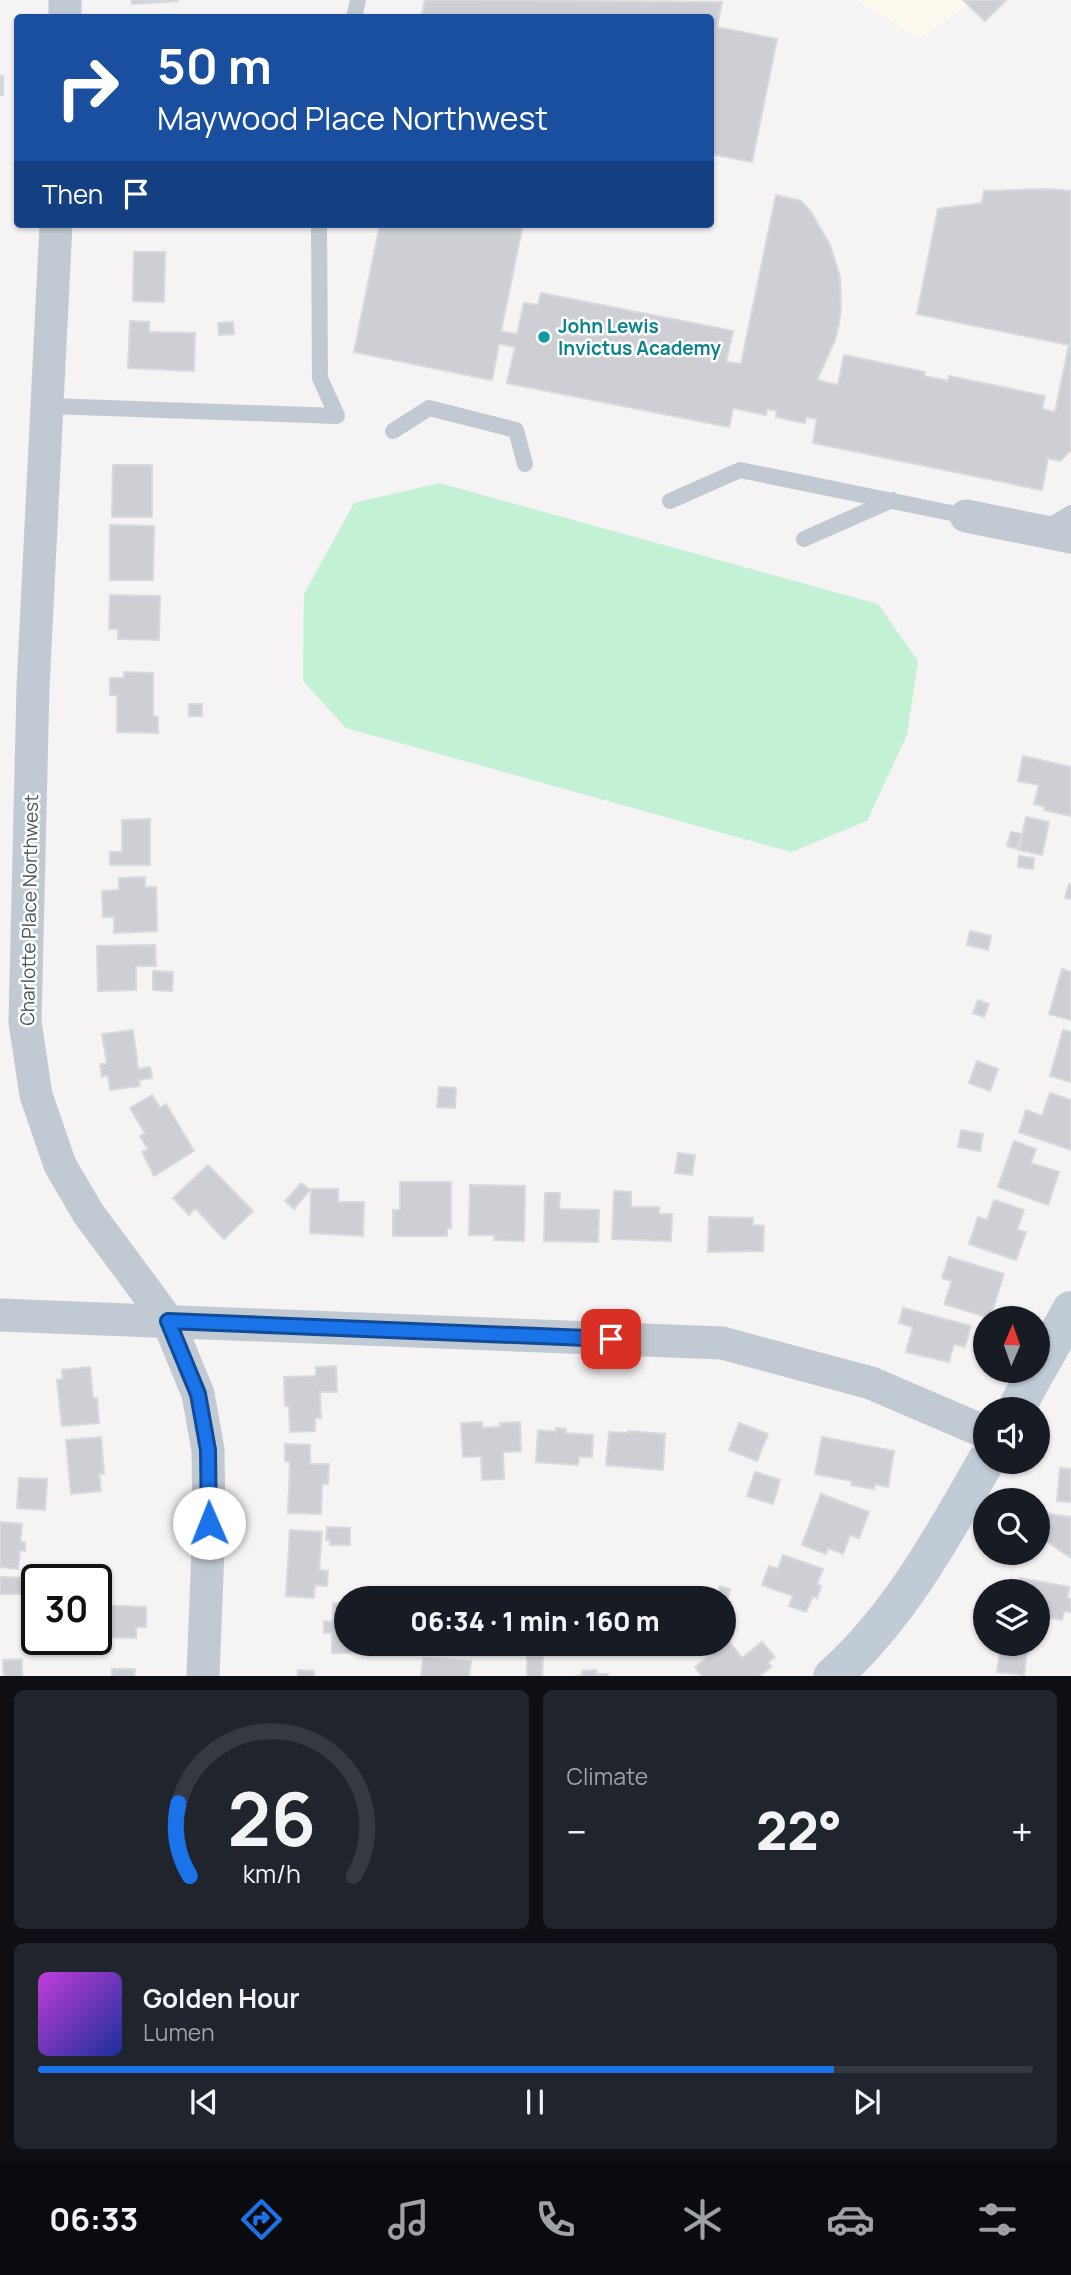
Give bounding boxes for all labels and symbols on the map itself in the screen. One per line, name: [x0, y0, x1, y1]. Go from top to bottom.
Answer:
place label: John Lewis Invictus Academy: [558, 313, 721, 361]
marker: John Lewis Invictus Academy: [536, 329, 552, 345]
street label: Charlotte Place Northwest: [14, 794, 44, 1026]
north arrow: [973, 1306, 1050, 1382]
pin: [581, 1309, 641, 1369]
position arrow: [172, 1486, 246, 1560]
speed limit sign: 30: [21, 1564, 112, 1655]

